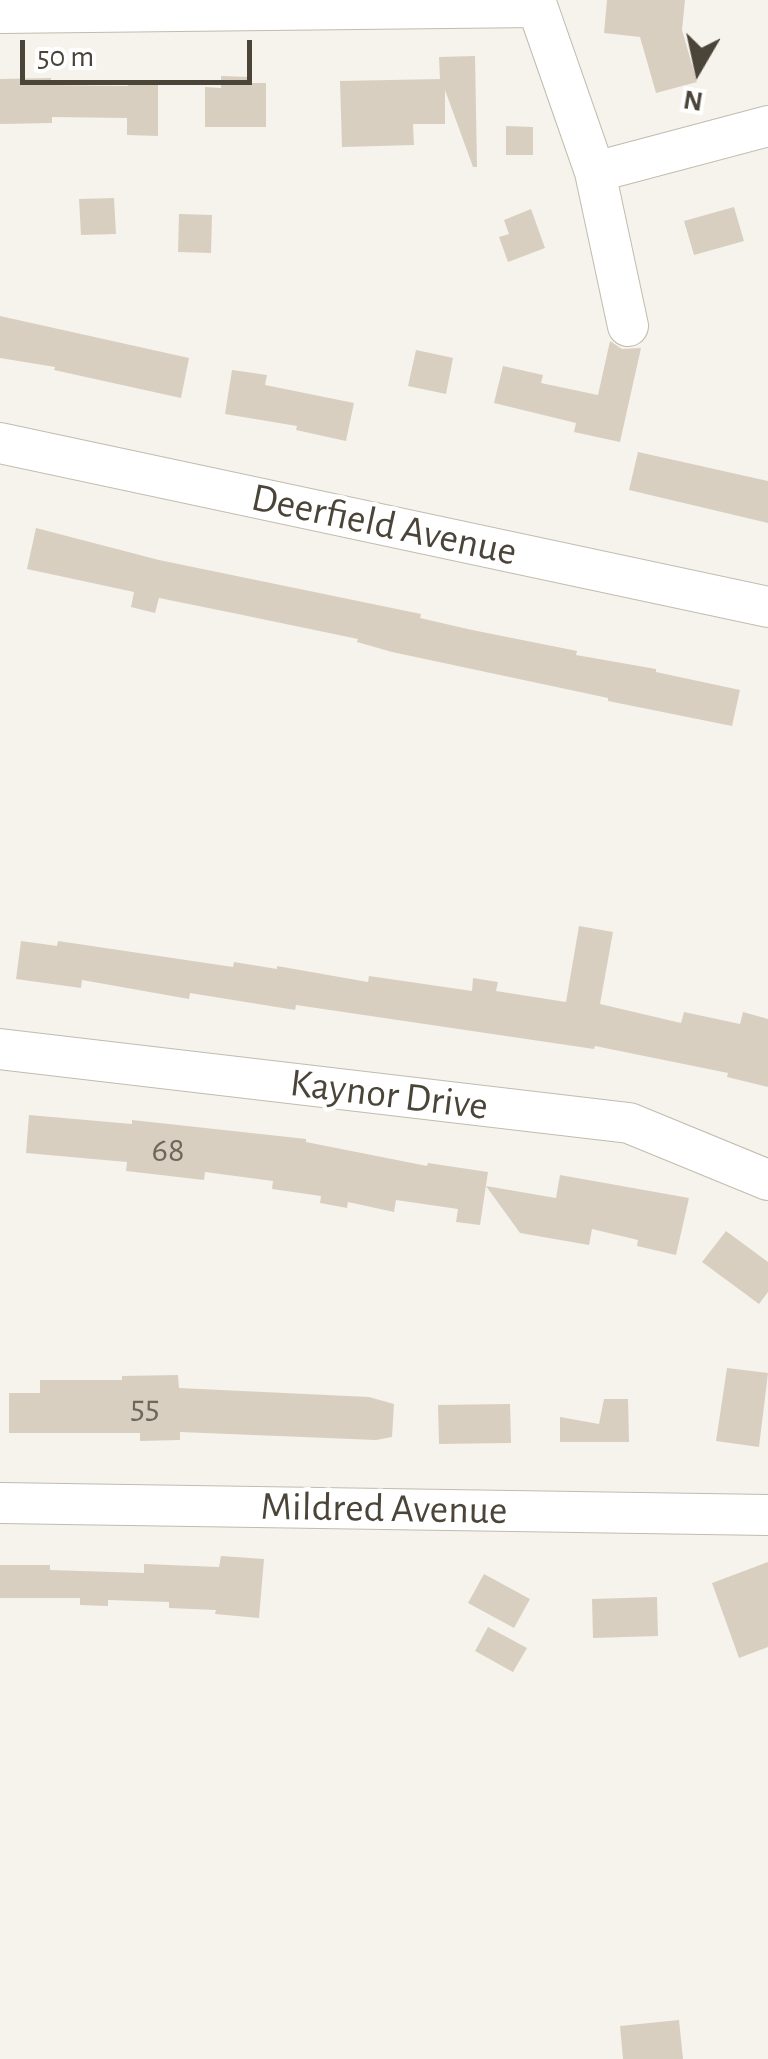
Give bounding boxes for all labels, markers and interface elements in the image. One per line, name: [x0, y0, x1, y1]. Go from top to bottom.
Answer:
scale bar: [25, 20, 258, 82]
north arrow: [648, 20, 748, 120]
text: 50 m: [37, 42, 94, 72]
text: N: [682, 84, 705, 115]
street label: Deerfield Avenue: [247, 473, 521, 577]
street label: Kaynor Drive: [287, 1059, 491, 1131]
house number: 68: [151, 1129, 185, 1171]
house number: 55: [130, 1386, 160, 1428]
street label: Mildred Avenue: [260, 1483, 508, 1535]

